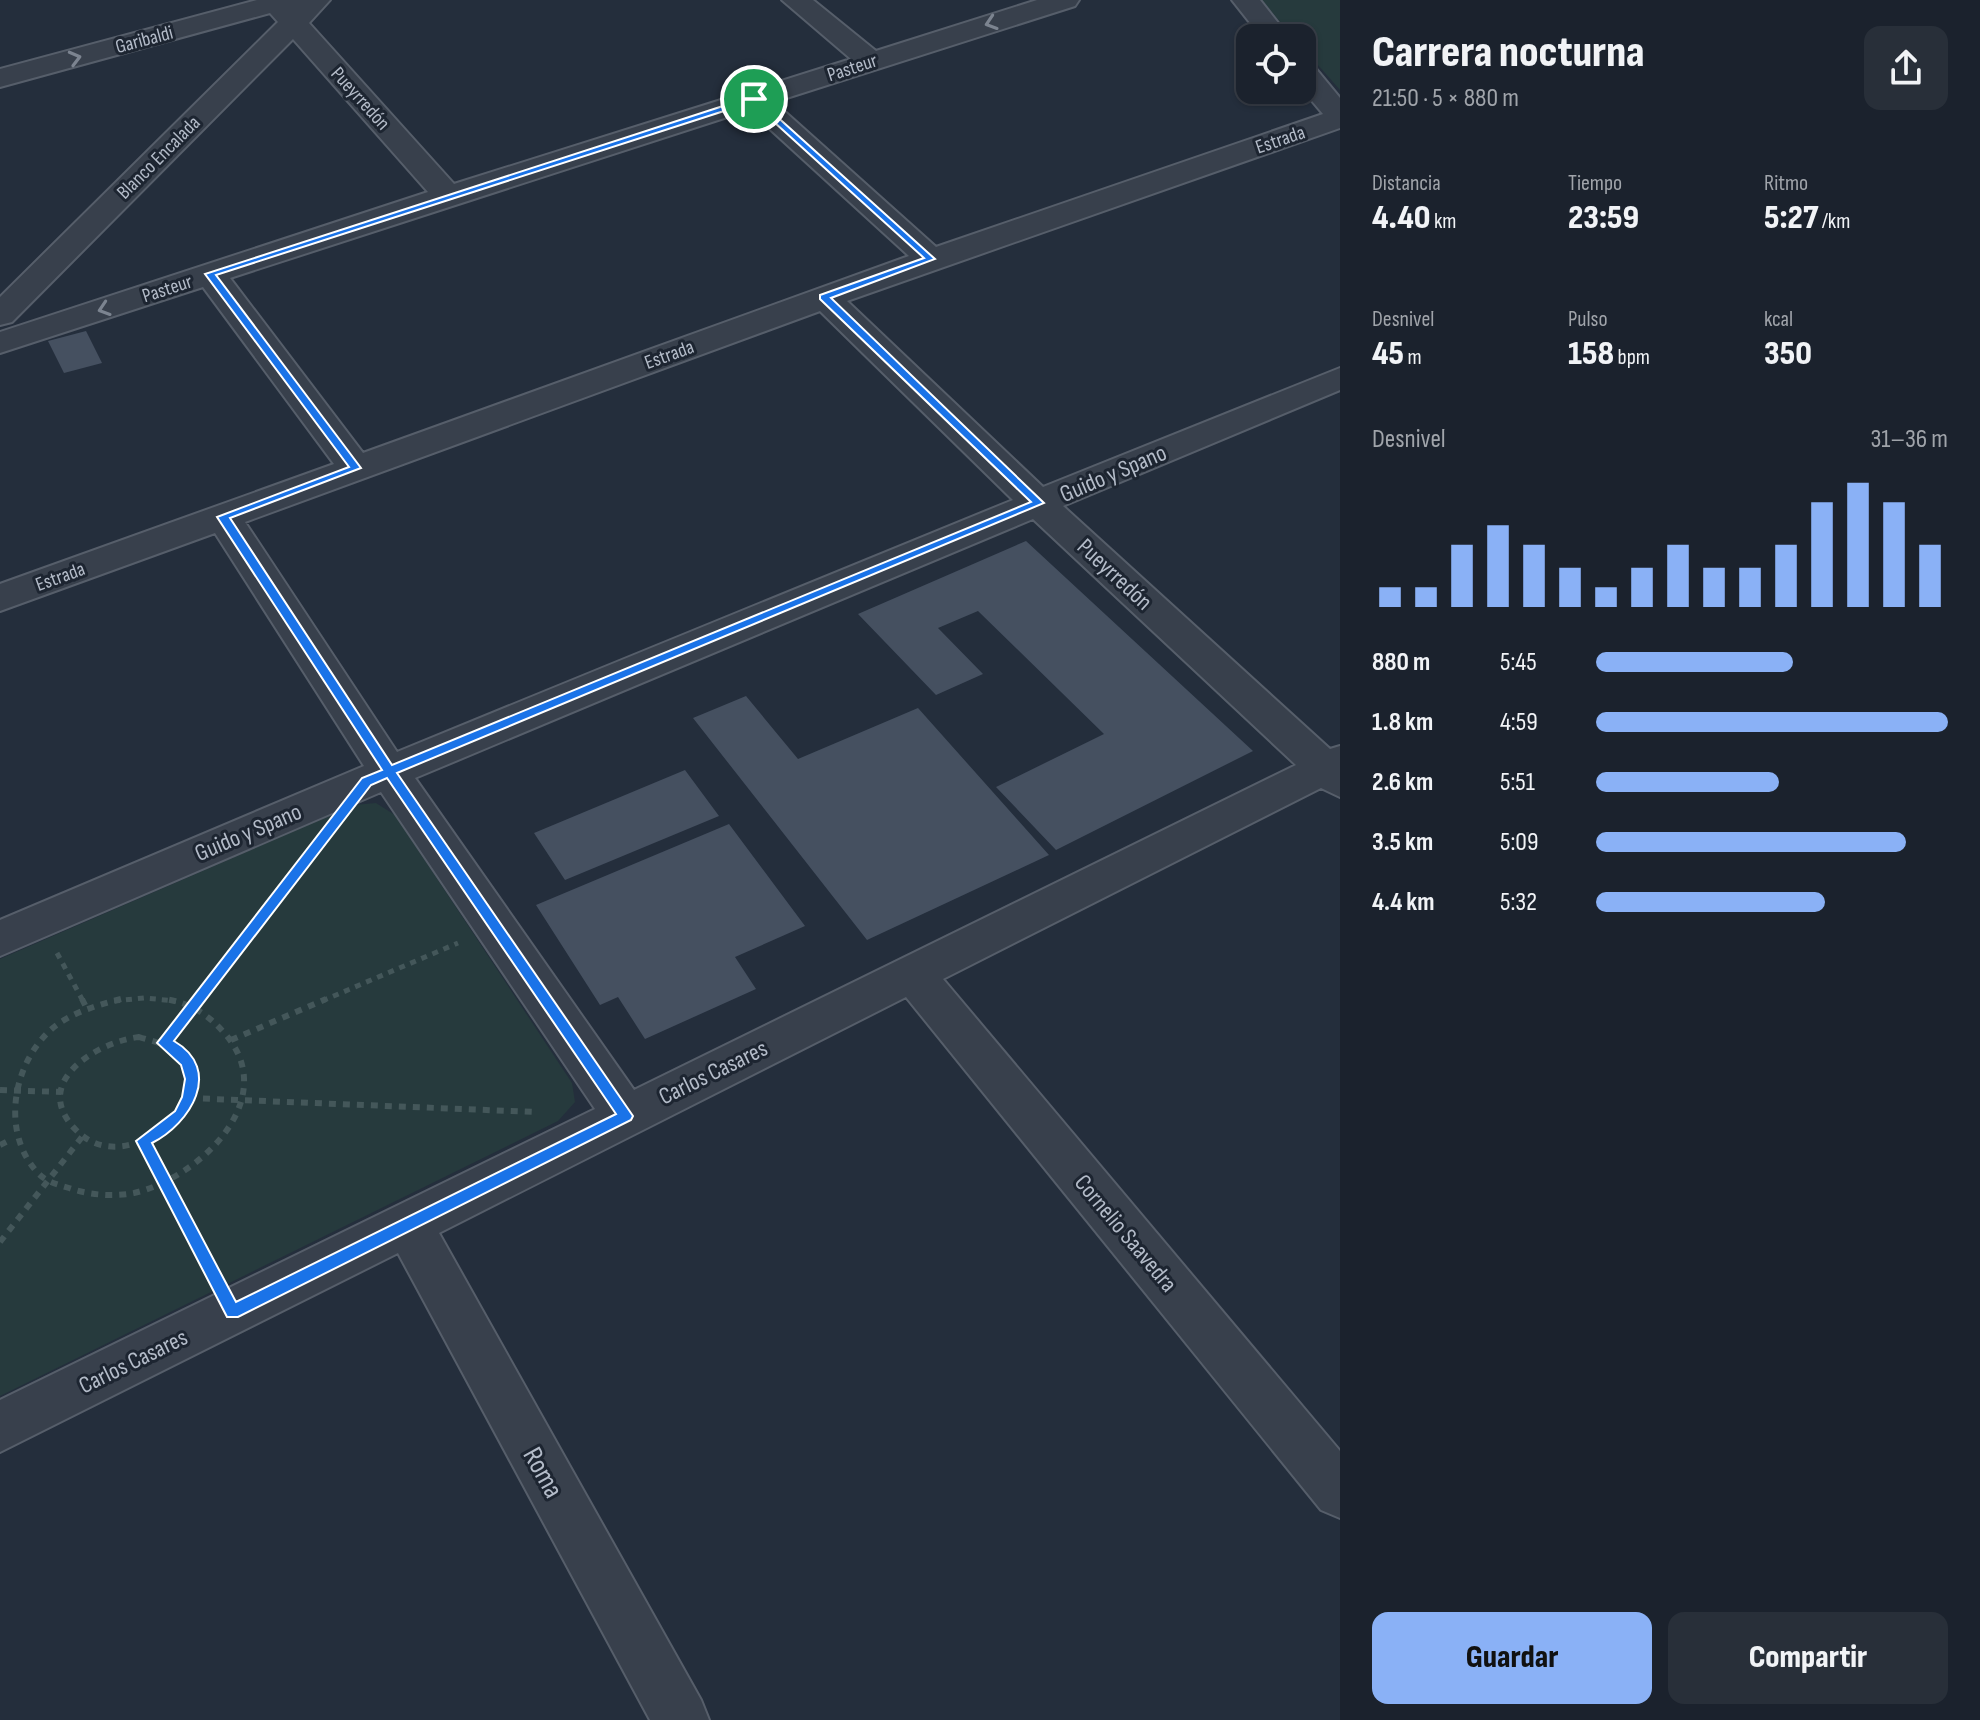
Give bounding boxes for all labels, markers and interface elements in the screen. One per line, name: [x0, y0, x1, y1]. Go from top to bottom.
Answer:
one-way arrow: [985, 14, 999, 30]
street label: Garibaldi: [113, 21, 176, 59]
map controls: [1236, 24, 1316, 104]
button: locate: [1236, 24, 1316, 104]
text: Carrera nocturna: [1372, 26, 1645, 79]
button: share: [1864, 26, 1948, 110]
street label: Pasteur: [824, 49, 881, 87]
one-way arrow: [68, 50, 82, 67]
street label: Pueyrredón: [326, 62, 395, 135]
pin: [720, 65, 788, 133]
icon: arrive: [732, 77, 776, 121]
text: 21:50 · 5 × 880 m: [1372, 83, 1519, 114]
street label: Blanco Encalada: [112, 111, 205, 204]
street label: Estrada: [1252, 120, 1308, 160]
text: Distancia: [1372, 170, 1441, 197]
text: Tiempo: [1568, 170, 1622, 197]
text: Ritmo: [1764, 170, 1808, 197]
text: 4.40: [1372, 197, 1430, 238]
text: 23:59: [1568, 197, 1639, 238]
text: 5:27: [1764, 197, 1818, 238]
text: km: [1430, 208, 1456, 235]
text: /km: [1818, 208, 1850, 235]
street label: Pasteur: [139, 270, 196, 308]
one-way arrow: [97, 299, 111, 315]
text: Desnivel: [1372, 306, 1434, 333]
text: Pulso: [1568, 306, 1608, 333]
text: kcal: [1764, 306, 1793, 333]
text: 45: [1372, 333, 1404, 374]
text: 158: [1568, 333, 1614, 374]
text: 350: [1764, 333, 1812, 374]
street label: Estrada: [641, 335, 697, 375]
text: m: [1404, 344, 1422, 371]
text: bpm: [1614, 344, 1650, 371]
text: Desnivel: [1372, 424, 1446, 455]
text: 31–36 m: [1870, 424, 1948, 455]
street label: Guido y Spano: [1055, 438, 1171, 509]
street label: Pueyrredón: [1071, 532, 1158, 616]
street label: Estrada: [32, 557, 88, 597]
text: 880 m: [1372, 647, 1430, 678]
text: 5:45: [1500, 647, 1537, 678]
text: 1.8 km: [1372, 707, 1433, 738]
text: 4:59: [1500, 707, 1538, 738]
text: 2.6 km: [1372, 767, 1433, 798]
text: 5:51: [1500, 767, 1535, 798]
street label: Guido y Spano: [190, 797, 306, 868]
text: 3.5 km: [1372, 827, 1433, 858]
text: 5:09: [1500, 827, 1538, 858]
text: 4.4 km: [1372, 887, 1435, 918]
text: 5:32: [1500, 887, 1537, 918]
street label: Carlos Casares: [654, 1034, 772, 1111]
street label: Cornelio Saavedra: [1068, 1169, 1183, 1298]
street label: Carlos Casares: [74, 1323, 192, 1400]
street label: Roma: [515, 1442, 570, 1504]
button: Guardar: [1372, 1612, 1652, 1704]
button: Compartir: [1668, 1612, 1948, 1704]

